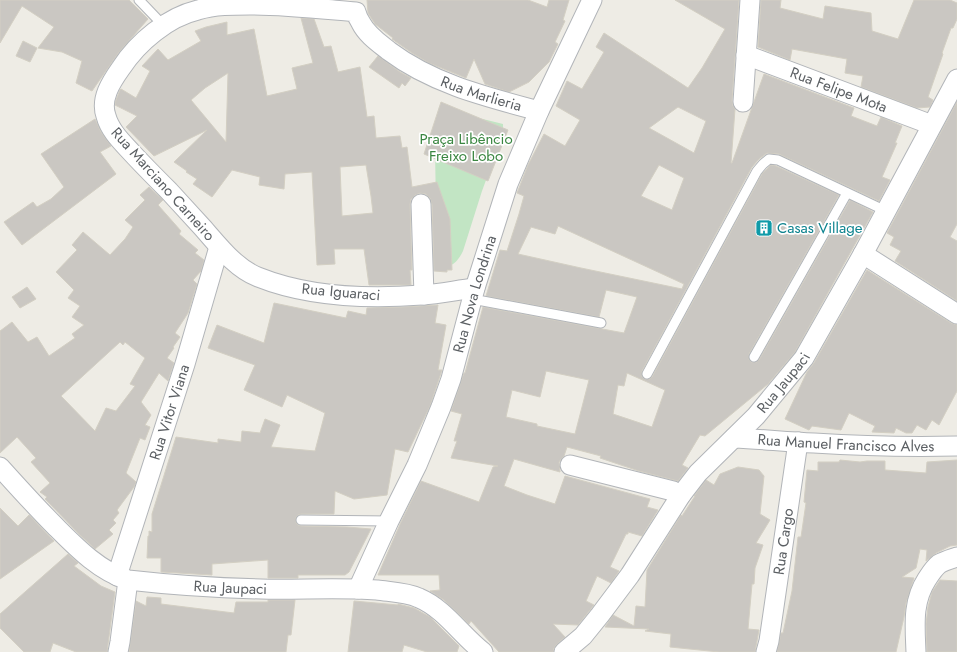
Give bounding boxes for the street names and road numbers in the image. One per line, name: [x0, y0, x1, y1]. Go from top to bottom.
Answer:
street label: Rua Felipe Mota: [787, 62, 890, 118]
street label: Rua Marlieria: [437, 70, 524, 117]
street label: Rua Marciano Carneiro: [106, 122, 220, 246]
street label: Rua Nova Londrina: [447, 232, 502, 355]
street label: Rua Iguaraci: [301, 278, 381, 306]
street label: Rua Jaupaci: [752, 349, 816, 418]
street label: Rua Vitor Viana: [144, 362, 195, 463]
street label: Rua Manuel Francisco Alves: [757, 428, 934, 457]
street label: Rua Cargo: [768, 507, 799, 576]
street label: Rua Jaupaci: [193, 575, 267, 600]

